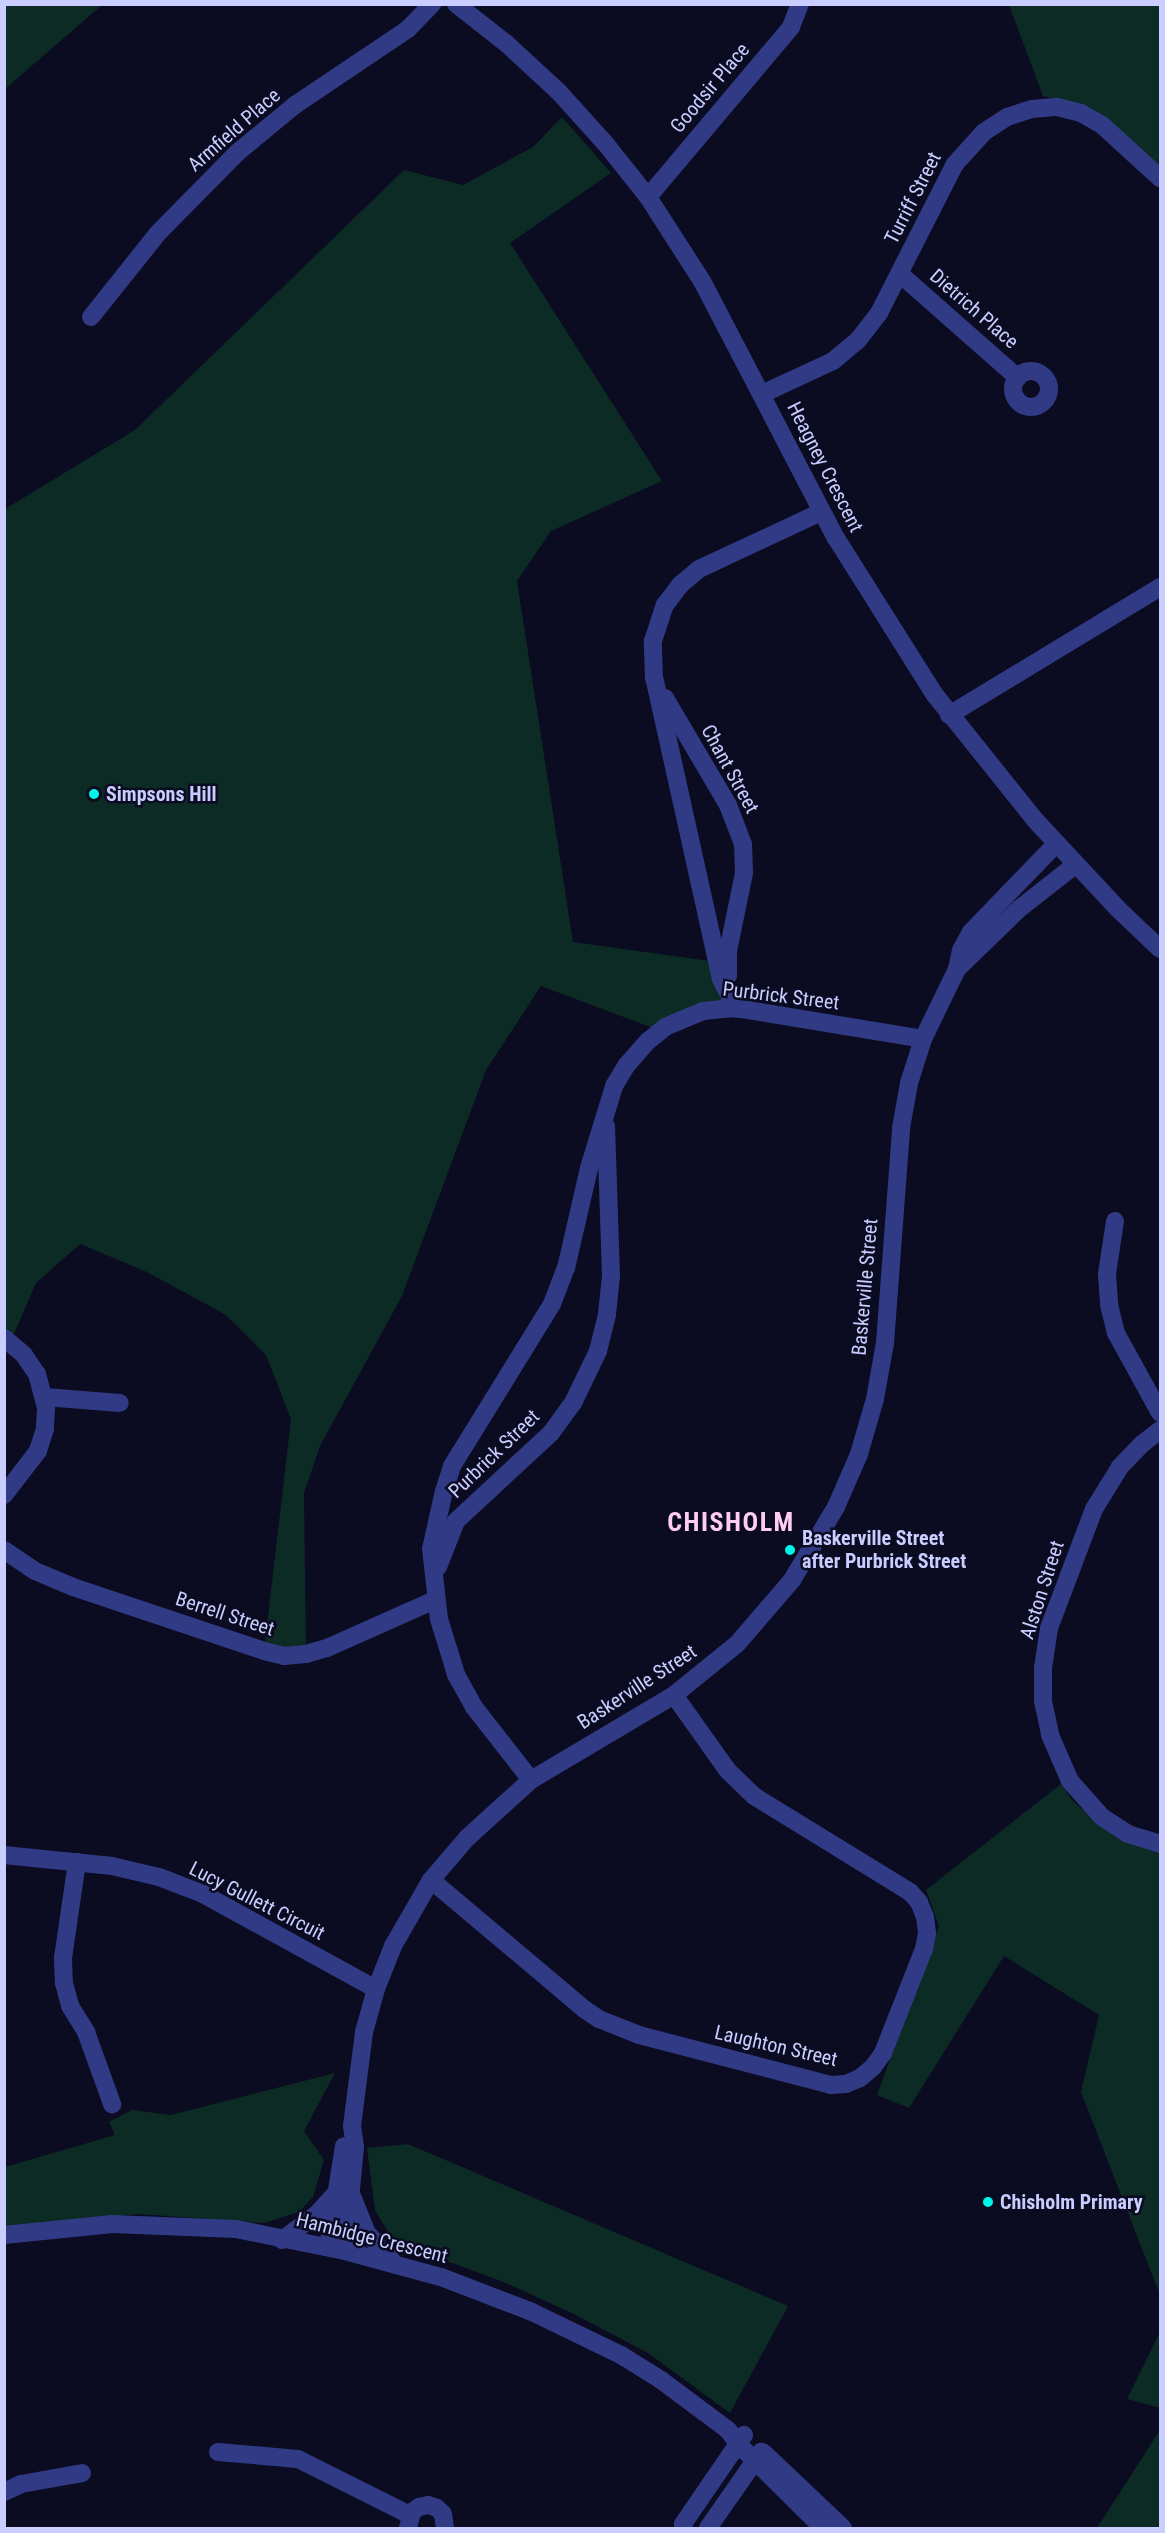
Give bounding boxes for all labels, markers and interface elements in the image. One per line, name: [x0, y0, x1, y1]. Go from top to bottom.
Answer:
street label: Goodsir Place: [665, 38, 755, 138]
street label: Armfield Place: [183, 83, 285, 177]
street label: Turriff Street: [880, 148, 946, 248]
street label: Dietrich Place: [925, 264, 1023, 354]
street label: Heagney Crescent: [782, 398, 868, 536]
street label: Chant Street: [696, 720, 764, 818]
place label: Simpsons Hill: [106, 782, 217, 806]
marker: Simpsons Hill: [87, 787, 101, 801]
street label: Purbrick Street: [721, 977, 841, 1015]
street label: Baskerville Street: [847, 1218, 883, 1356]
street label: Purbrick Street: [444, 1405, 544, 1503]
district label: CHISHOLM: [667, 1507, 795, 1539]
place label: Baskerville Street after Purbrick Street: [802, 1526, 966, 1573]
street label: Alston Street: [1015, 1538, 1069, 1642]
marker: Baskerville Street after Purbrick Street: [783, 1543, 797, 1557]
street label: Berrell Street: [173, 1587, 277, 1641]
street label: Baskerville Street: [573, 1640, 701, 1734]
street label: Lucy Gullett Circuit: [185, 1857, 329, 1945]
street label: Laughton Street: [712, 2020, 840, 2072]
place label: Chisholm Primary: [1000, 2190, 1143, 2214]
marker: Chisholm Primary: [981, 2195, 995, 2209]
street label: Hambidge Crescent: [294, 2208, 450, 2268]

